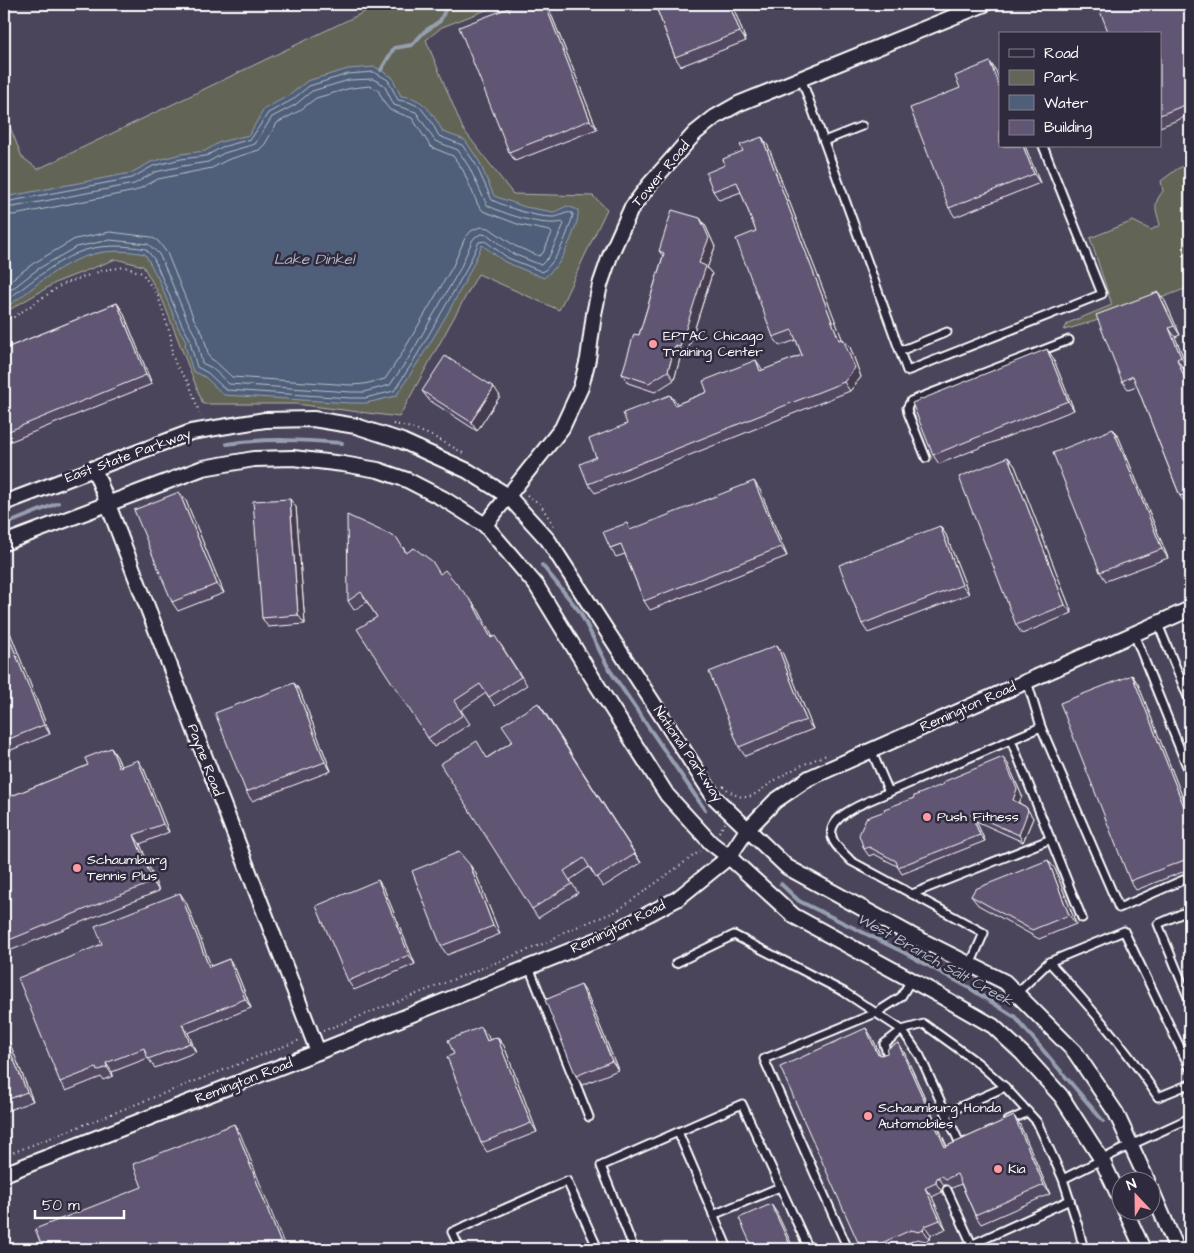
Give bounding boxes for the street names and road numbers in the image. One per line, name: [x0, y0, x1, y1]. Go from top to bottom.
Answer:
street label: Tower Road: [627, 137, 695, 211]
street label: East State Parkway: [62, 424, 194, 488]
street label: Remington Road: [917, 677, 1019, 737]
street label: National Parkway: [648, 702, 728, 806]
street label: Payne Road: [182, 721, 228, 799]
street label: Remington Road: [567, 895, 669, 959]
street label: Remington Road: [192, 1053, 296, 1109]

